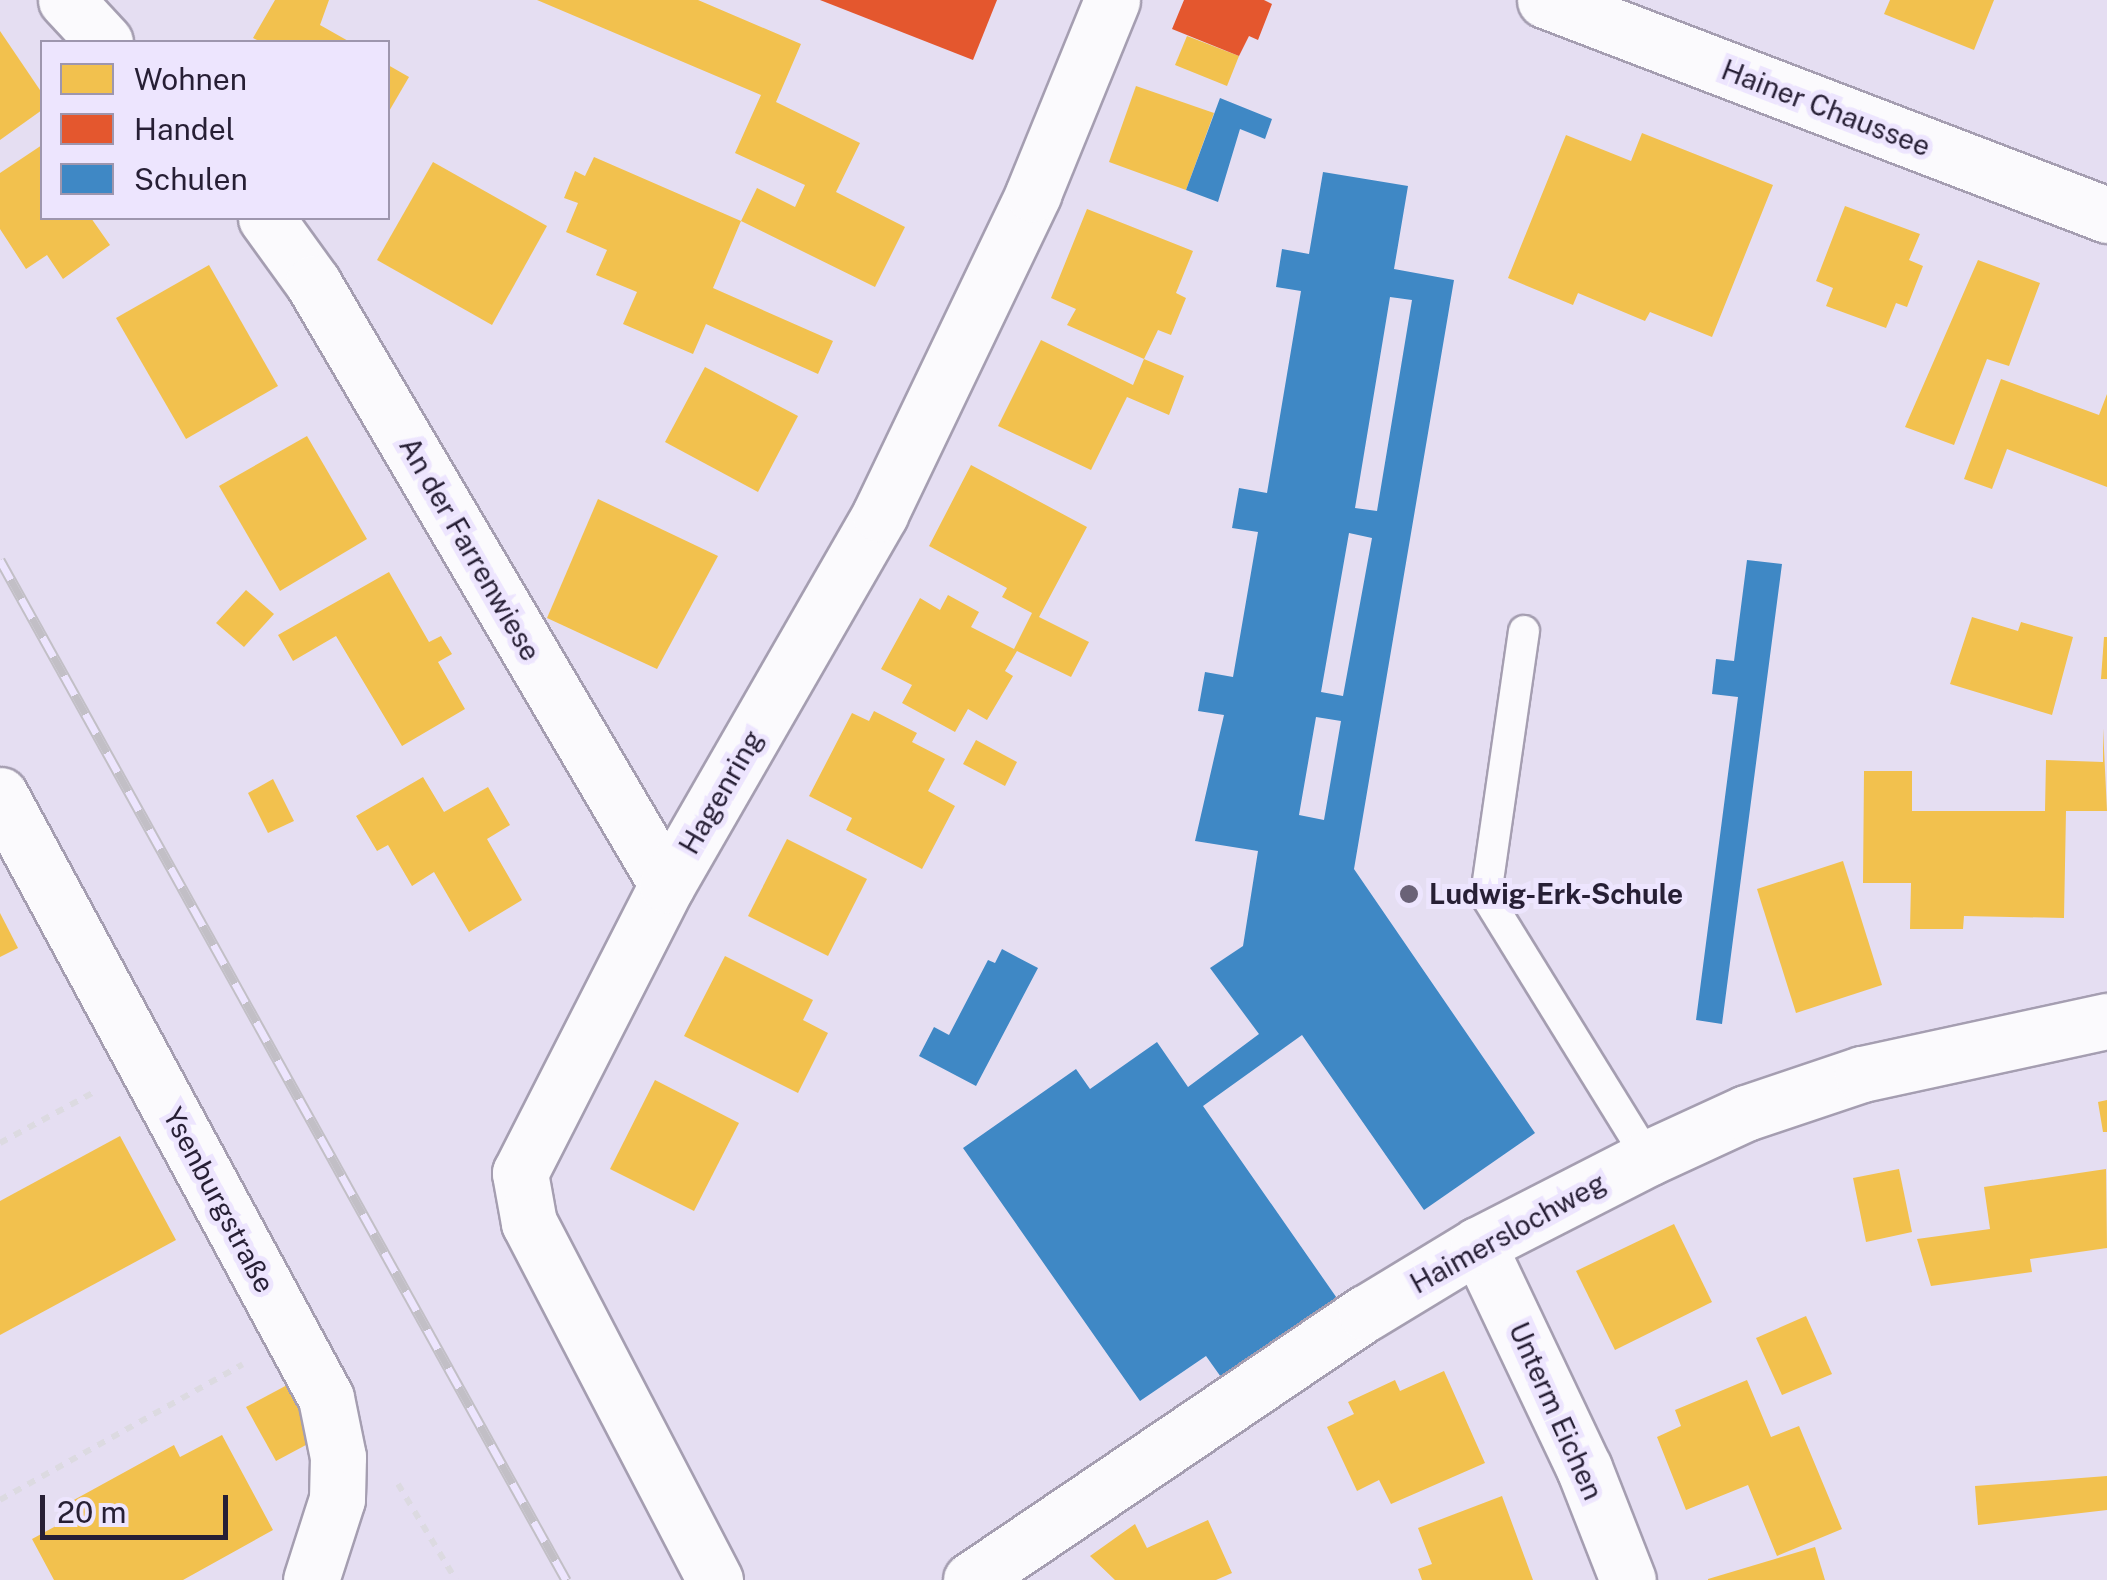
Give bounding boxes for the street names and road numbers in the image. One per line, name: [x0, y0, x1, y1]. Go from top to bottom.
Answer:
street label: Hainer Chaussee: [1717, 53, 1935, 163]
street label: An der Farrenwiese: [392, 431, 548, 667]
street label: Hagenring: [672, 724, 770, 860]
street label: Ysenburgstraße: [156, 1102, 282, 1298]
street label: Haimerslochweg: [1404, 1165, 1612, 1301]
street label: Unterm Eichen: [1502, 1317, 1610, 1505]

